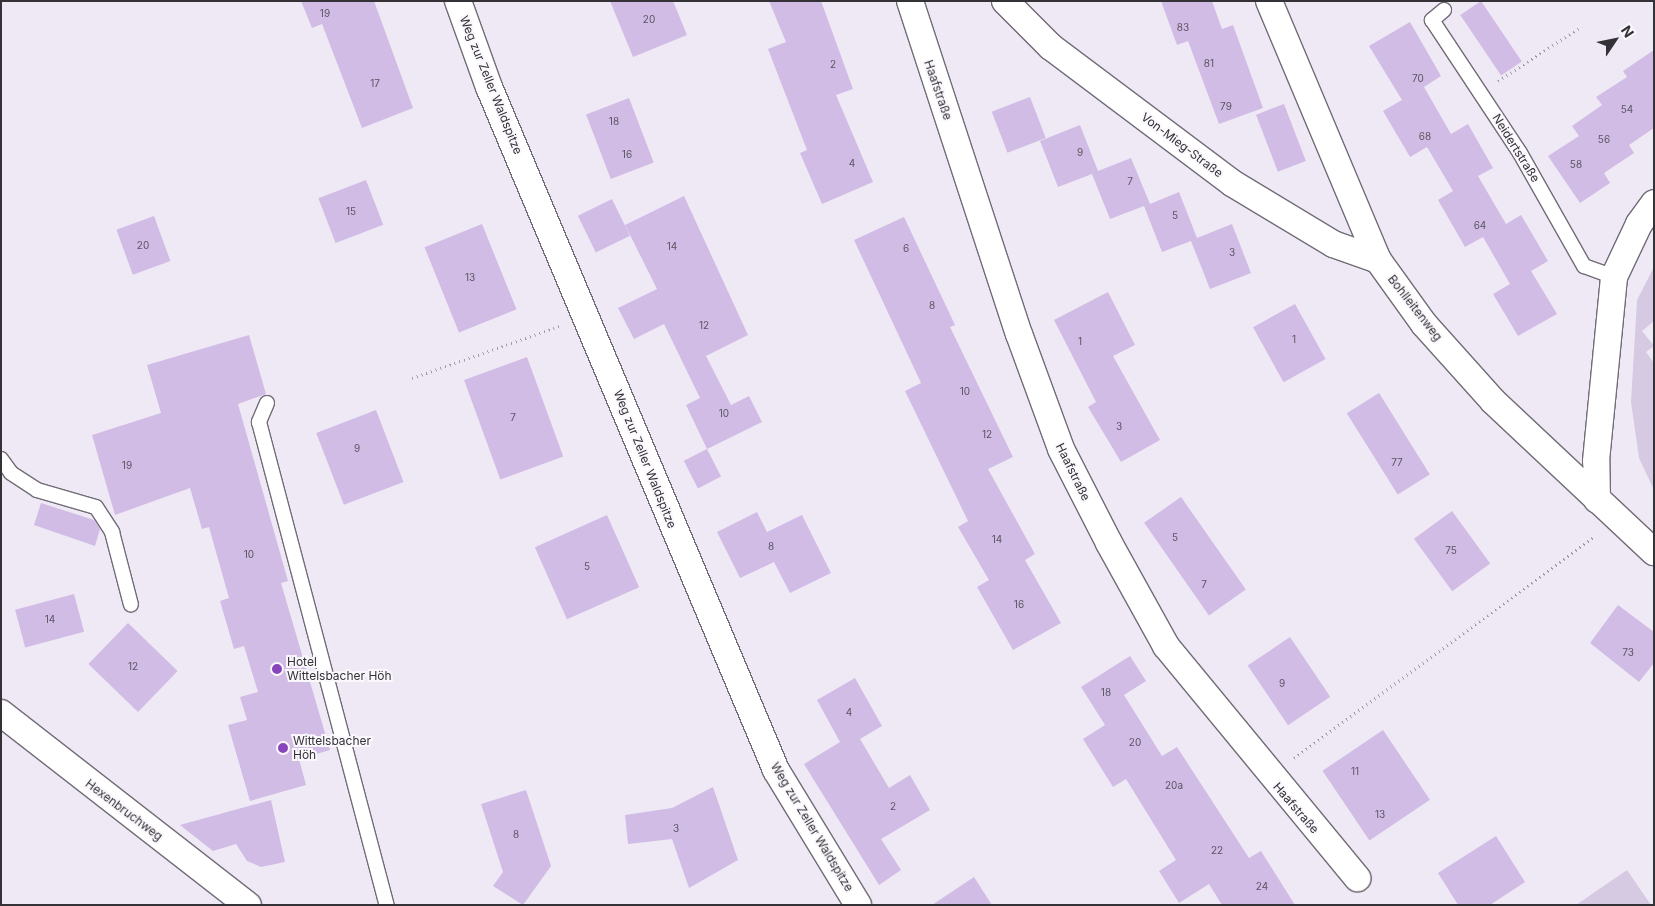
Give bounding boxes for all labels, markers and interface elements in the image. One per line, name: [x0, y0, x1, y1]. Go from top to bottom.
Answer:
house number: 19: [320, 8, 330, 20]
street label: Weg zur Zeller Waldspitze: [457, 14, 525, 156]
house number: 20: [643, 14, 655, 26]
north arrow: [1590, 15, 1640, 65]
house number: 83: [1177, 22, 1189, 34]
text: N: [1618, 22, 1638, 41]
street label: Haafstraße: [921, 58, 955, 122]
house number: 81: [1204, 58, 1214, 70]
house number: 2: [830, 59, 836, 71]
house number: 70: [1412, 73, 1424, 85]
house number: 17: [370, 78, 380, 90]
house number: 79: [1220, 101, 1232, 113]
house number: 54: [1621, 104, 1633, 116]
street label: Von-Mieg-Straße: [1138, 110, 1226, 180]
street label: Neidertstraße: [1489, 111, 1543, 185]
house number: 18: [609, 116, 619, 128]
house number: 68: [1419, 131, 1431, 143]
house number: 56: [1598, 134, 1610, 146]
house number: 9: [1077, 147, 1083, 159]
house number: 16: [622, 149, 632, 161]
house number: 4: [849, 158, 855, 170]
house number: 58: [1570, 159, 1582, 171]
house number: 7: [1127, 176, 1133, 188]
house number: 15: [346, 206, 356, 218]
house number: 5: [1172, 210, 1178, 222]
house number: 64: [1474, 220, 1486, 232]
house number: 20: [137, 240, 149, 252]
house number: 14: [667, 241, 677, 253]
house number: 6: [903, 243, 909, 255]
house number: 3: [1229, 247, 1235, 259]
house number: 13: [465, 272, 475, 284]
street label: Bohlleitenweg: [1385, 272, 1445, 344]
house number: 8: [929, 300, 935, 312]
house number: 12: [699, 320, 709, 332]
house number: 1: [1292, 334, 1296, 346]
house number: 1: [1078, 336, 1082, 348]
house number: 10: [960, 386, 970, 398]
street label: Weg zur Zeller Waldspitze: [611, 388, 679, 530]
house number: 10: [719, 408, 729, 420]
house number: 7: [510, 412, 516, 424]
house number: 3: [1116, 421, 1122, 433]
house number: 12: [982, 429, 992, 441]
street label: Haafstraße: [1053, 441, 1093, 503]
house number: 9: [354, 443, 360, 455]
house number: 77: [1391, 457, 1403, 469]
house number: 19: [122, 460, 132, 472]
house number: 5: [1172, 532, 1178, 544]
house number: 14: [992, 534, 1002, 546]
house number: 8: [768, 541, 774, 553]
house number: 75: [1445, 545, 1457, 557]
house number: 10: [244, 549, 254, 561]
house number: 5: [584, 561, 590, 573]
house number: 7: [1201, 579, 1207, 591]
house number: 16: [1014, 599, 1024, 611]
house number: 14: [45, 614, 55, 626]
house number: 73: [1622, 647, 1634, 659]
place label: Hotel Wittelsbacher Höh: [287, 655, 392, 683]
house number: 12: [128, 661, 138, 673]
marker: Hotel Wittelsbacher Höh: [271, 663, 283, 675]
house number: 9: [1279, 678, 1285, 690]
house number: 18: [1101, 687, 1111, 699]
house number: 4: [846, 707, 852, 719]
place label: Wittelsbacher Höh: [293, 734, 371, 762]
house number: 20: [1129, 737, 1141, 749]
marker: Wittelsbacher Höh: [277, 742, 289, 754]
street label: Weg zur Zeller Waldspitze: [768, 760, 856, 894]
house number: 11: [1351, 766, 1359, 778]
street label: Hexenbruchweg: [83, 776, 165, 844]
house number: 20a: [1165, 780, 1183, 792]
street label: Haafstraße: [1270, 780, 1322, 836]
house number: 2: [890, 801, 896, 813]
house number: 13: [1375, 809, 1385, 821]
house number: 3: [673, 823, 679, 835]
house number: 8: [513, 829, 519, 841]
house number: 22: [1211, 845, 1223, 857]
house number: 24: [1256, 881, 1268, 893]

